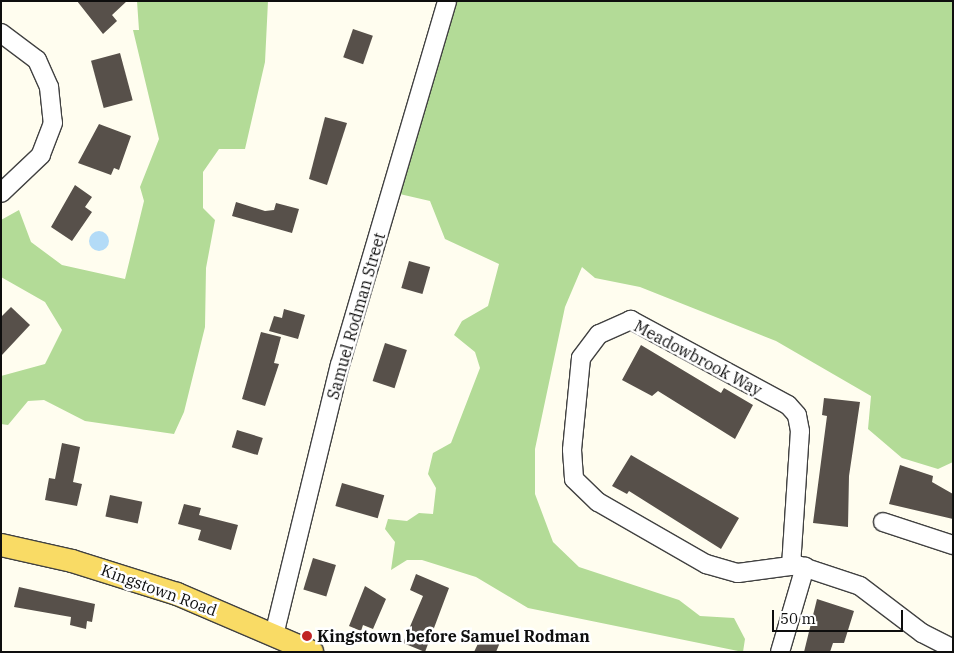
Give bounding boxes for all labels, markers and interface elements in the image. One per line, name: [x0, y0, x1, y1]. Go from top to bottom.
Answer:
street label: Samuel Rodman Street: [323, 230, 389, 402]
street label: Meadowbrook Way: [631, 316, 765, 400]
street label: Kingstown Road: [98, 560, 220, 620]
scale bar: [774, 600, 905, 632]
text: 50 m: [780, 609, 816, 628]
place label: Kingstown before Samuel Rodman: [317, 626, 590, 646]
marker: Kingstown before Samuel Rodman: [301, 630, 313, 642]

